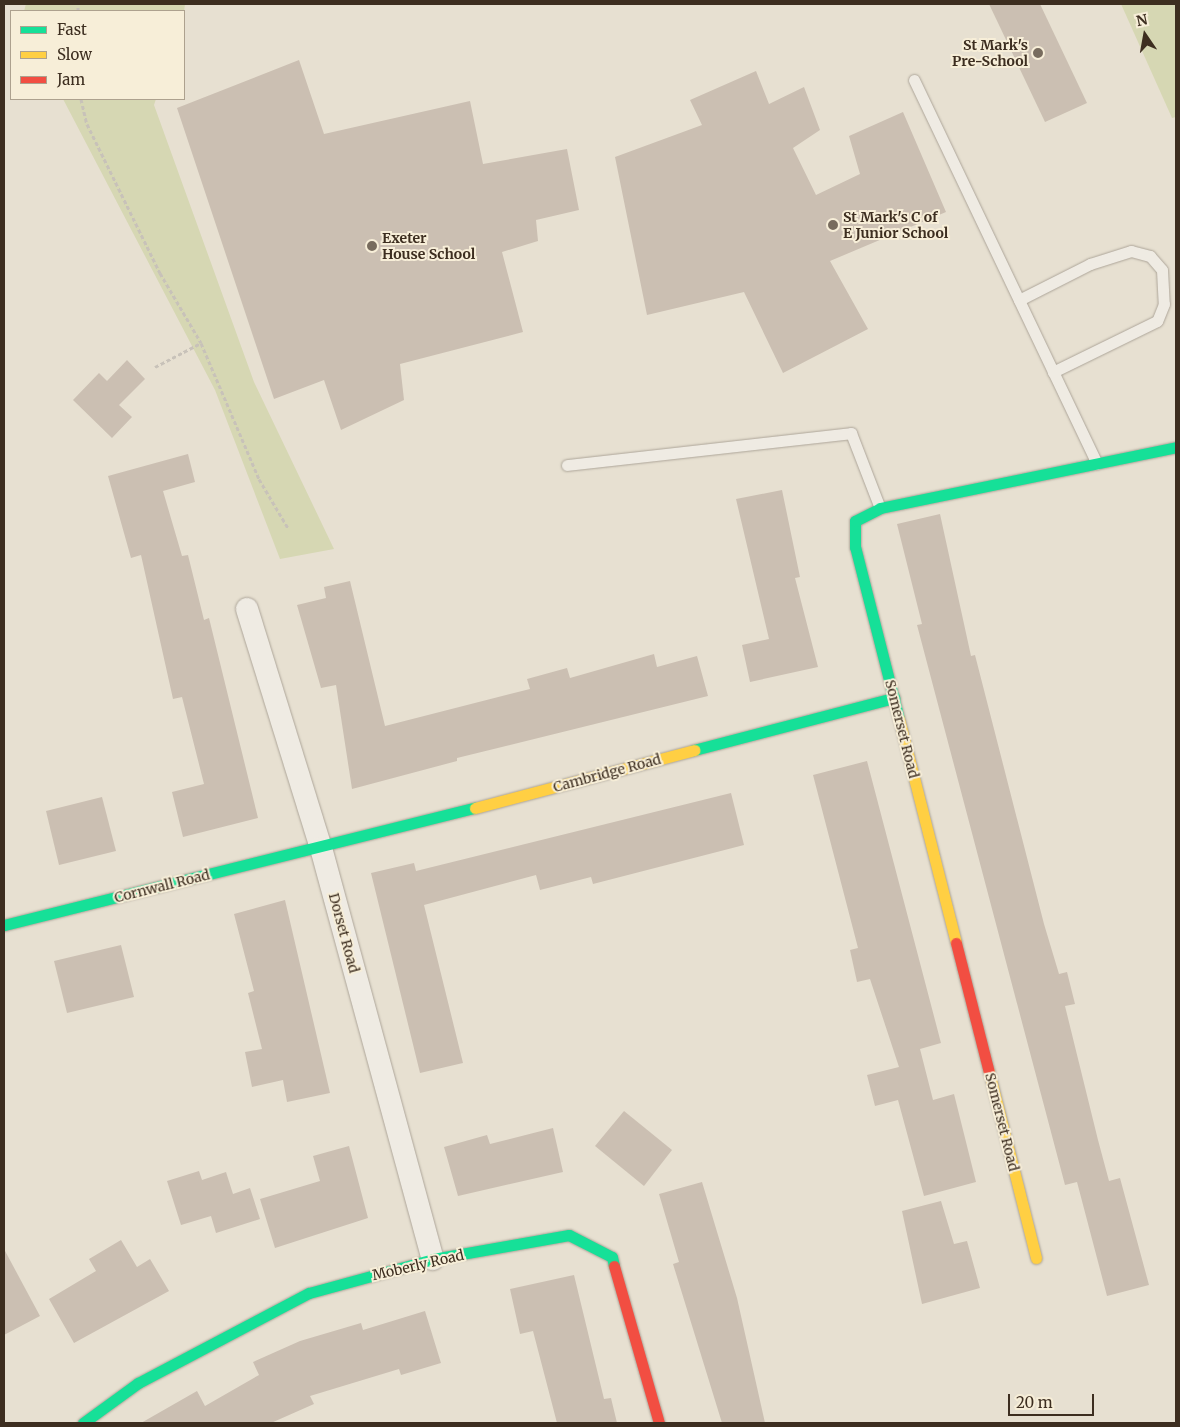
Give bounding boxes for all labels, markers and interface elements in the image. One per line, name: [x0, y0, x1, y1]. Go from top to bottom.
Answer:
legend: [10, 10, 185, 100]
north arrow: [1120, 10, 1170, 60]
text: N: [1135, 10, 1149, 30]
text: Fast: [57, 20, 87, 39]
place label: St Mark's Pre-School: [952, 37, 1028, 70]
text: Slow: [57, 45, 92, 64]
marker: St Mark's Pre-School: [1032, 47, 1044, 59]
text: Jam: [57, 70, 85, 89]
place label: St Mark's C of E Junior School: [843, 209, 948, 242]
marker: St Mark's C of E Junior School: [827, 219, 839, 231]
place label: Exeter House School: [382, 230, 475, 262]
marker: Exeter House School: [366, 240, 378, 252]
street label: Somerset Road: [882, 678, 922, 780]
street label: Cambridge Road: [551, 751, 663, 795]
street label: Cornwall Road: [113, 866, 211, 906]
street label: Dorset Road: [325, 891, 363, 975]
street label: Somerset Road: [982, 1071, 1022, 1173]
street label: Moberly Road: [371, 1246, 465, 1284]
scale bar: [1010, 1384, 1096, 1416]
text: 20 m: [1016, 1393, 1053, 1412]

